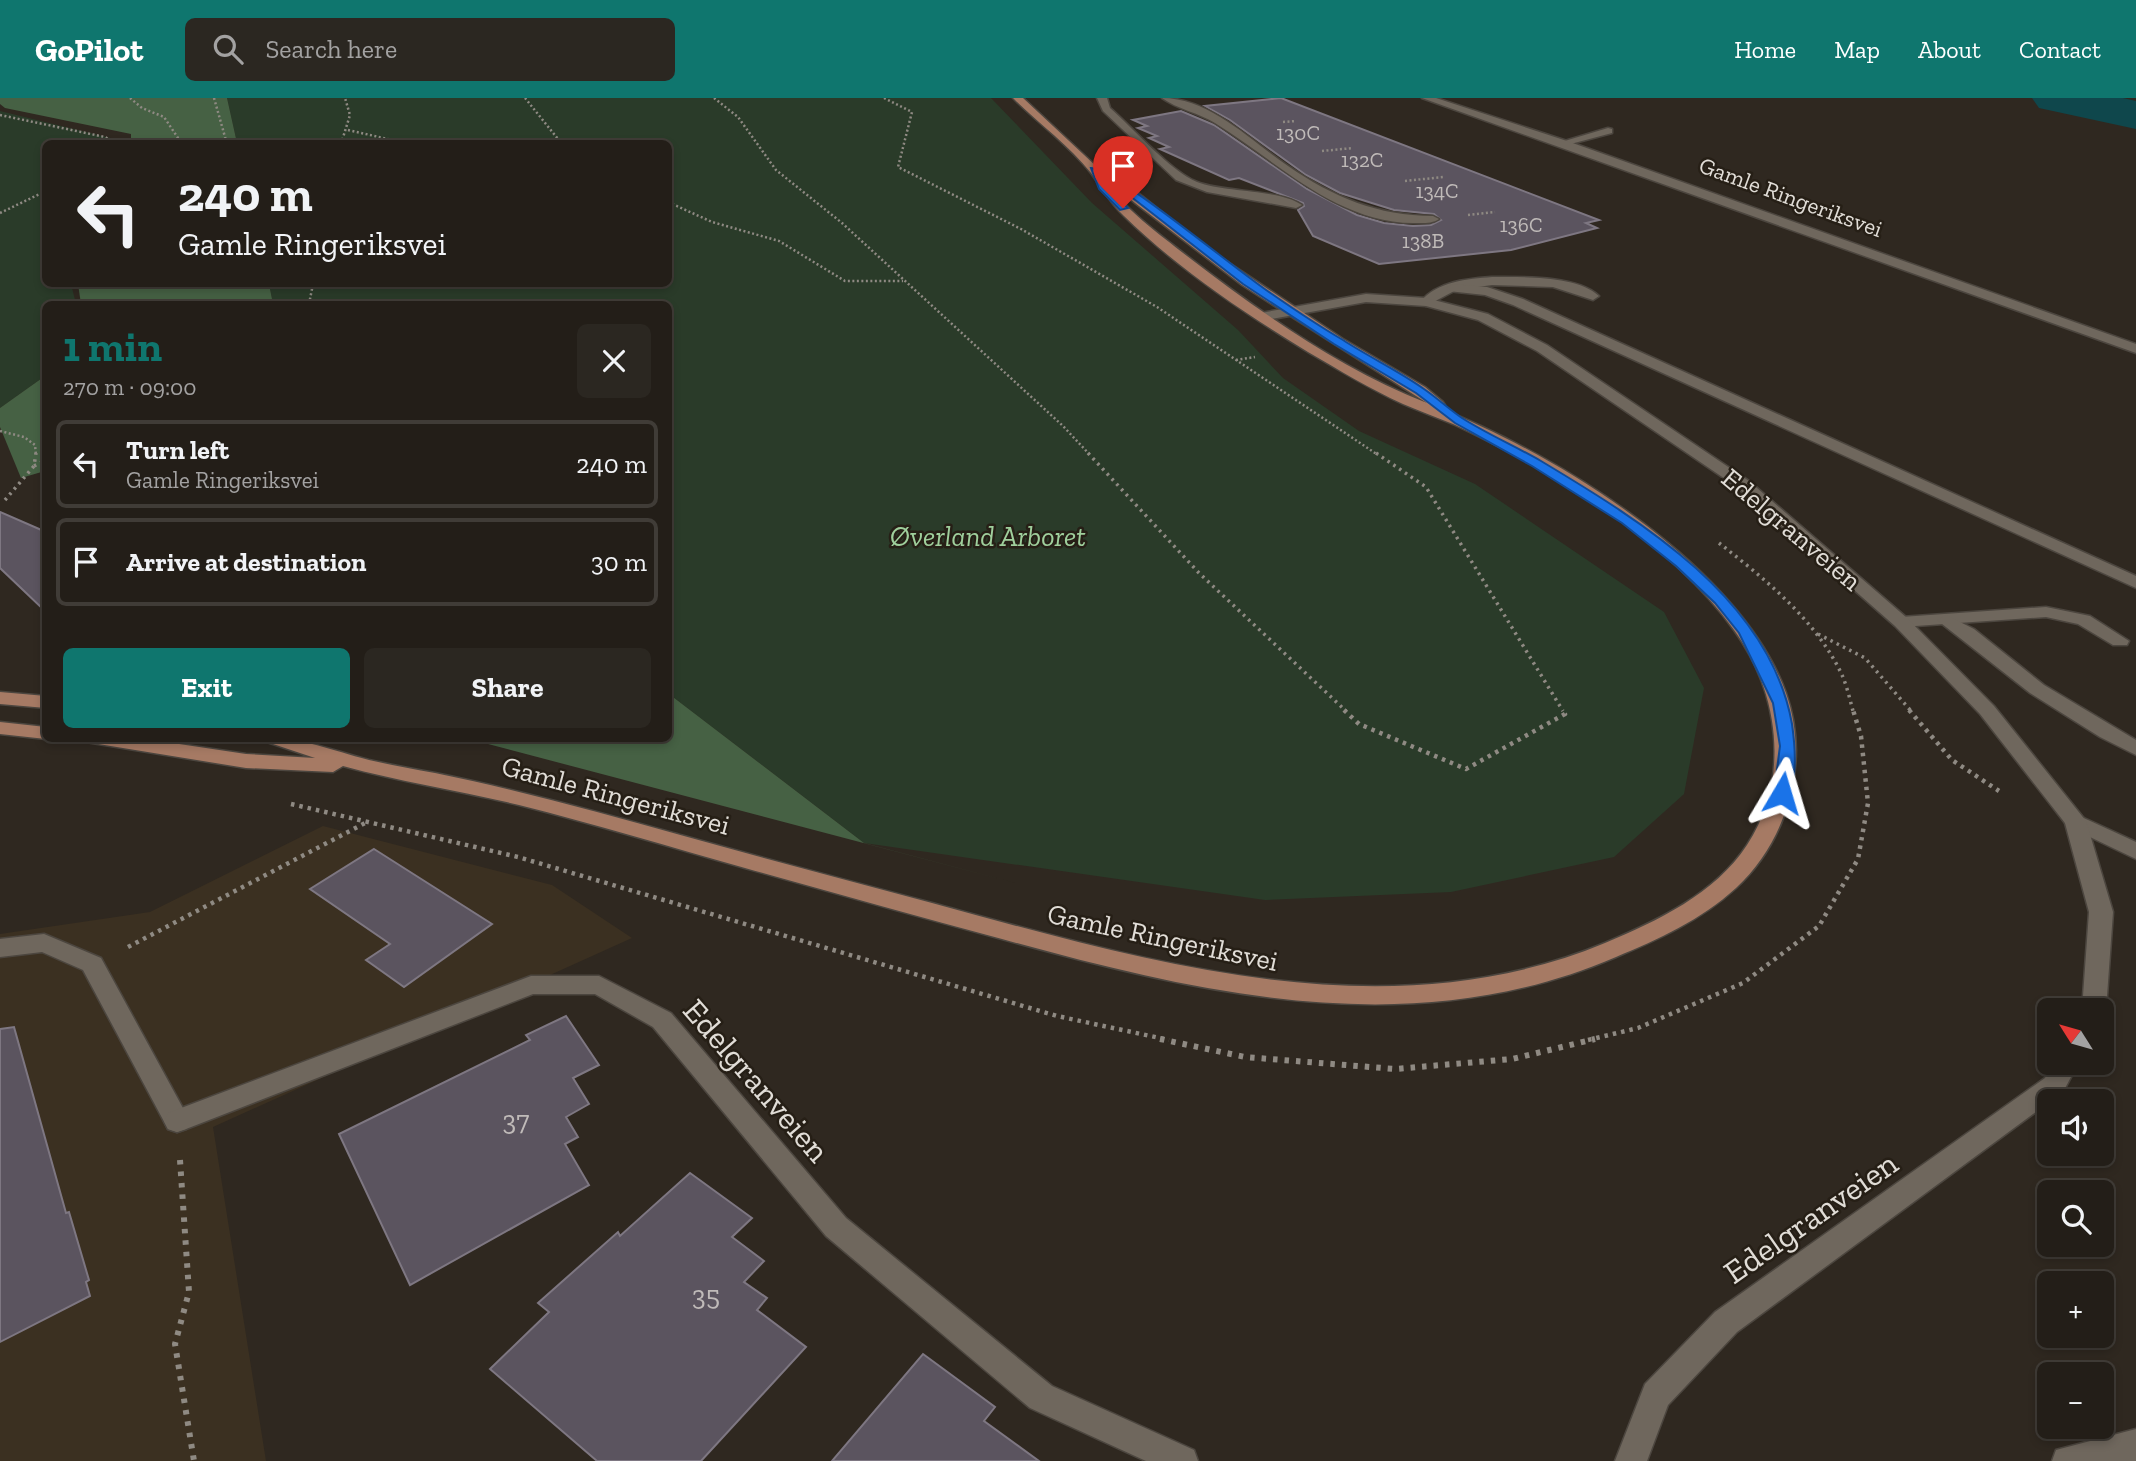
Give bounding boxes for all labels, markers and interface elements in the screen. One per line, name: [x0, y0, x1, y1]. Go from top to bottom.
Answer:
search box: [185, 18, 675, 81]
text: GoPilot: [35, 30, 143, 69]
icon: search: [209, 30, 247, 68]
text: Search here: [265, 33, 397, 65]
text: Home: [1734, 35, 1796, 64]
text: Map: [1834, 35, 1880, 64]
text: About: [1918, 35, 1981, 64]
text: Contact: [2019, 35, 2101, 64]
house number: 130C: [1276, 120, 1320, 145]
pin: [1093, 136, 1153, 208]
icon: arrive: [1104, 147, 1142, 185]
house number: 132C: [1341, 147, 1383, 172]
street label: Gamle Ringeriksvei: [1696, 151, 1886, 243]
text: 240 m: [178, 165, 313, 224]
icon: left: [63, 168, 154, 259]
house number: 134C: [1415, 178, 1459, 203]
house number: 136C: [1499, 212, 1543, 237]
text: Gamle Ringeriksvei: [178, 225, 446, 263]
house number: 138B: [1402, 228, 1444, 253]
text: 1 min: [63, 321, 162, 372]
button: close: [577, 324, 651, 398]
text: 270 m · 09:00: [63, 373, 197, 401]
text: Turn left: [126, 434, 229, 466]
icon: left: [67, 445, 105, 483]
text: 240 m: [576, 448, 647, 480]
street label: Edelgranveien: [1715, 461, 1868, 597]
text: Gamle Ringeriksvei: [126, 466, 319, 494]
park label: Øverland Arboret: [890, 520, 1086, 553]
icon: arrive: [67, 543, 105, 581]
text: Arrive at destination: [126, 546, 366, 578]
text: 30 m: [591, 546, 647, 578]
button: Exit: [63, 648, 350, 728]
button: Share: [364, 648, 651, 728]
street label: Gamle Ringeriksvei: [498, 749, 734, 842]
position arrow: [1745, 756, 1819, 830]
street label: Gamle Ringeriksvei: [1045, 897, 1281, 978]
street label: Edelgranveien: [675, 991, 838, 1170]
north arrow: [2037, 998, 2114, 1074]
map controls: [2037, 998, 2114, 1439]
button: sound: [2037, 1089, 2114, 1166]
house number: 37: [503, 1104, 529, 1137]
street label: Edelgranveien: [1716, 1143, 1905, 1292]
button: search: [2037, 1180, 2114, 1257]
button: +: [2037, 1271, 2114, 1348]
house number: 35: [692, 1279, 720, 1312]
button: −: [2037, 1362, 2114, 1439]

